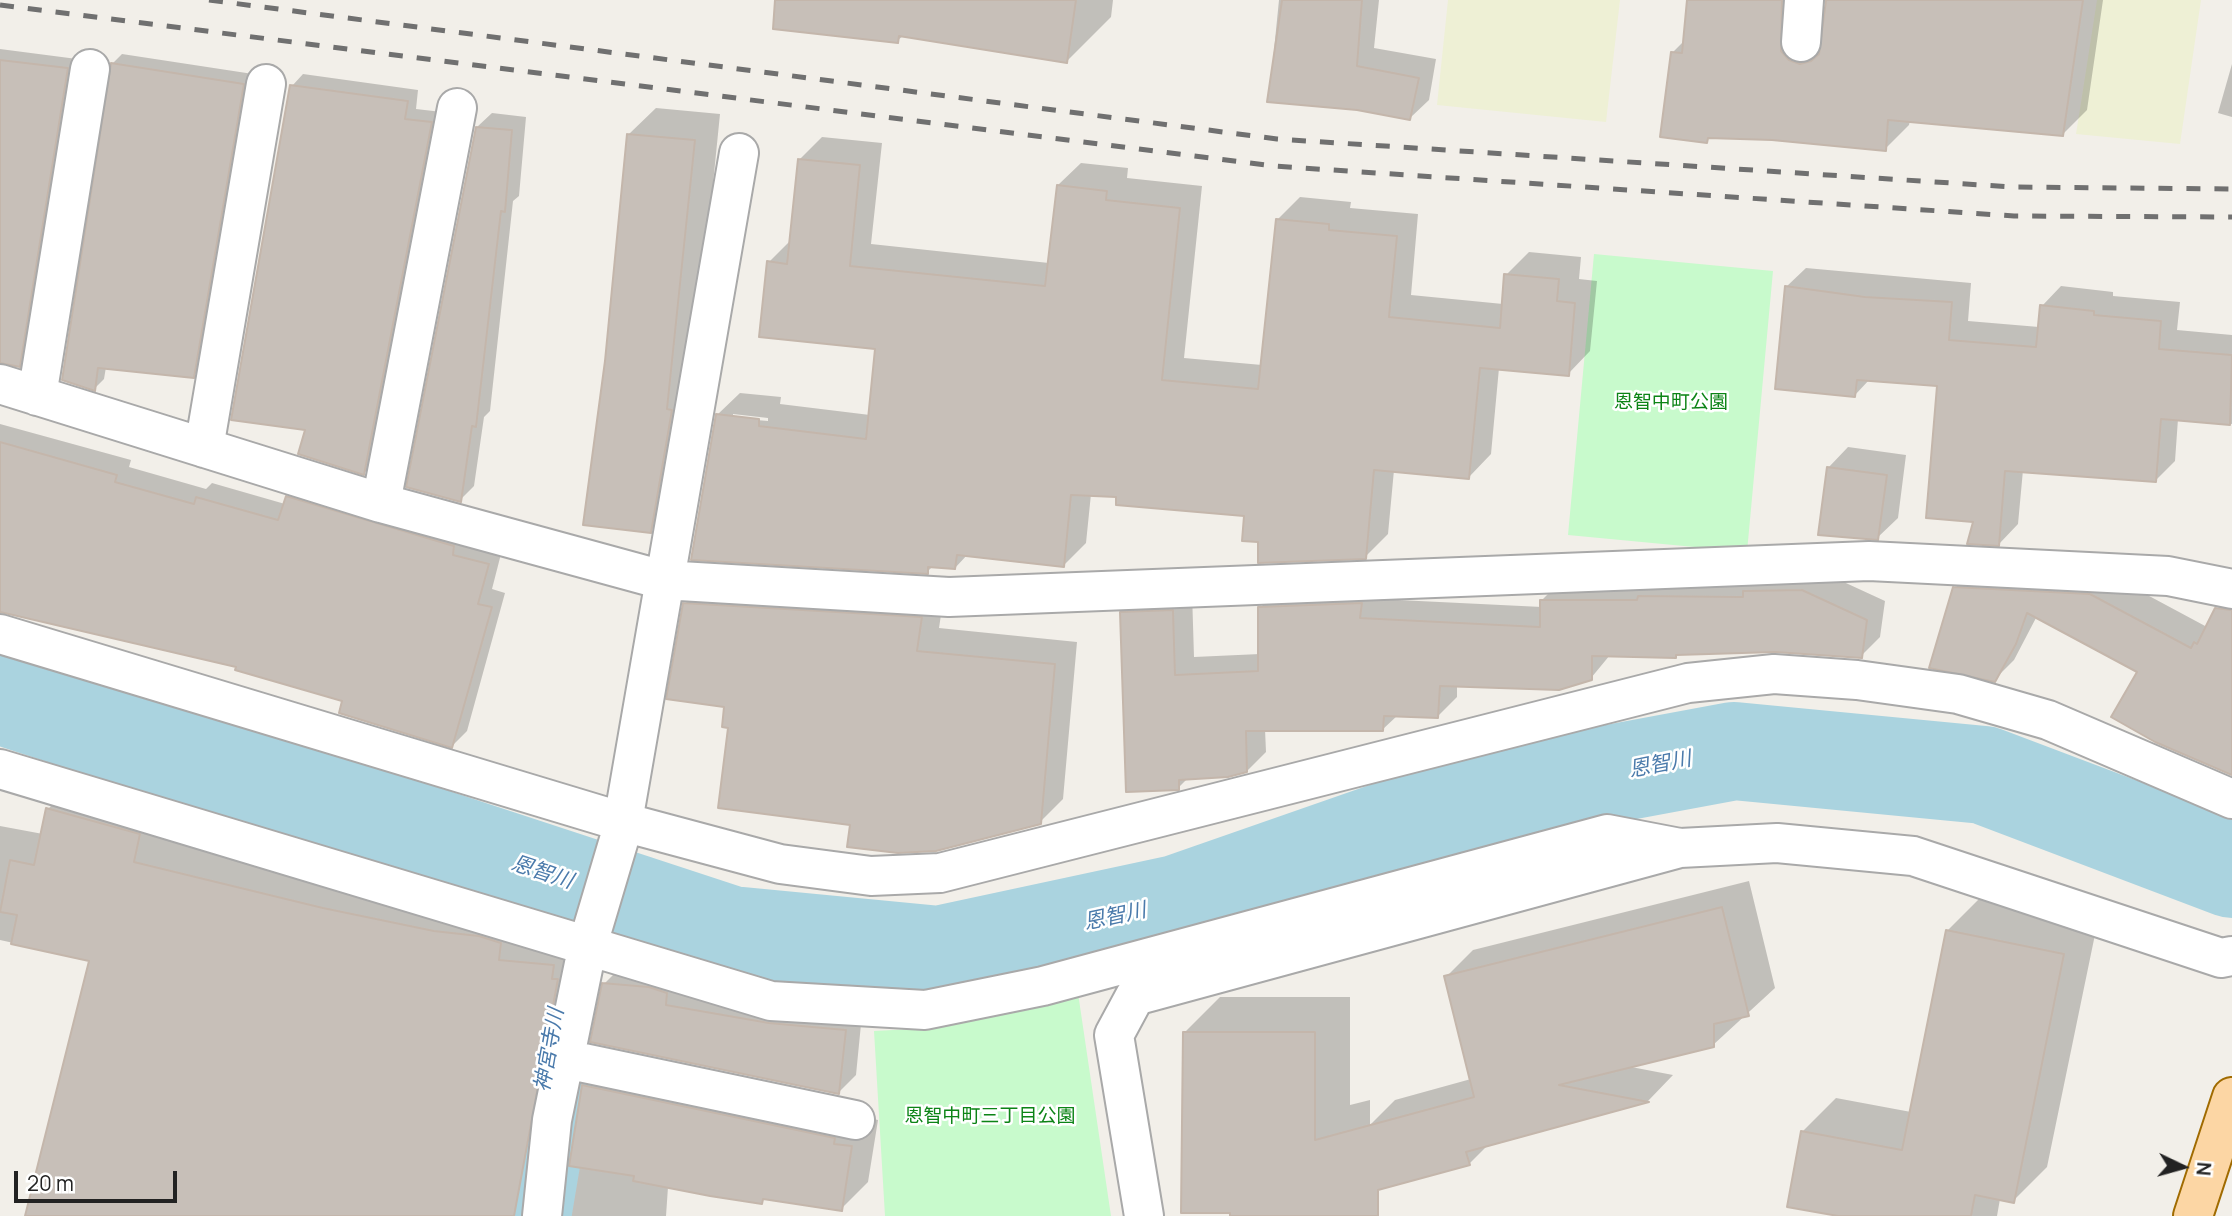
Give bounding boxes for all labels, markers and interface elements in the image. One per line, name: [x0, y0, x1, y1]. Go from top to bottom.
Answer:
park label: 恩智中町公園: [1614, 392, 1728, 414]
water label: 恩智川: [1627, 747, 1693, 783]
water label: 恩智川: [508, 851, 576, 895]
water label: 恩智川: [1082, 898, 1148, 936]
water label: 神宮寺川: [530, 1006, 570, 1094]
park label: 恩智中町三丁目公園: [905, 1106, 1075, 1128]
north arrow: [2148, 1132, 2218, 1202]
scale bar: [18, 1156, 180, 1200]
text: N: [2190, 1161, 2217, 1177]
text: 20 m: [27, 1169, 74, 1197]

